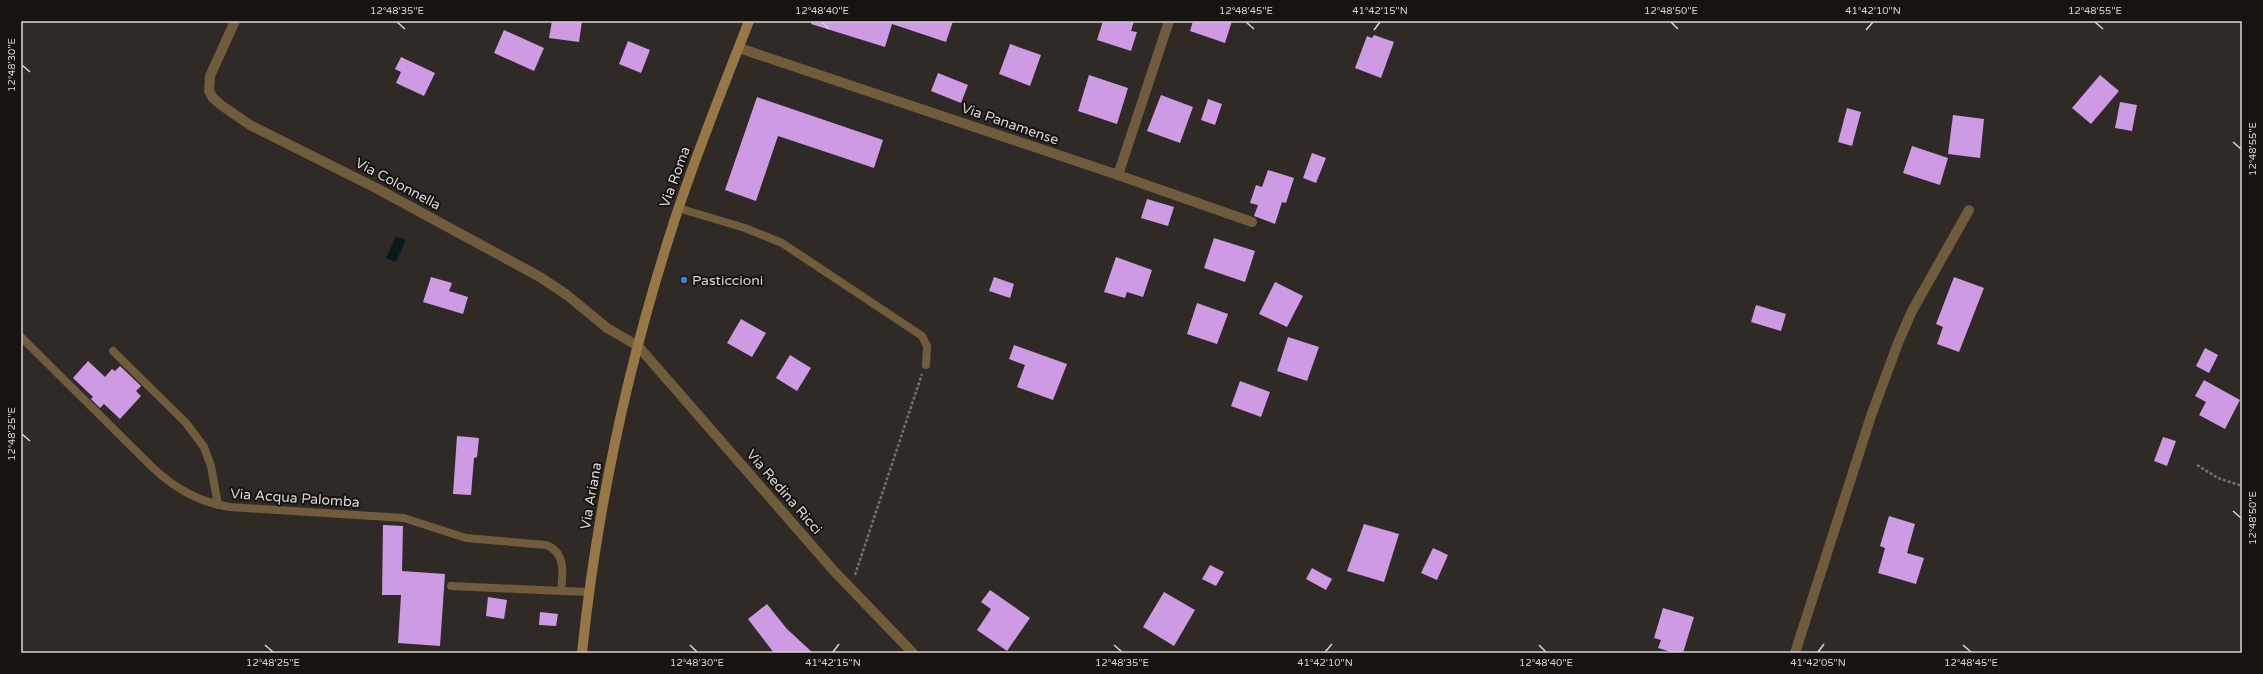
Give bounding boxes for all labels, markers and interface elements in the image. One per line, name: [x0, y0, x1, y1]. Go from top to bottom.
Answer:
text: 12°48'35"E: [370, 5, 424, 17]
text: 12°48'40"E: [795, 5, 849, 17]
text: 12°48'45"E: [1219, 5, 1273, 17]
text: 41°42'15"N: [1352, 5, 1408, 17]
text: 12°48'50"E: [1644, 5, 1698, 17]
text: 41°42'10"N: [1845, 5, 1901, 17]
text: 12°48'55"E: [2068, 5, 2122, 17]
text: 12°48'30"E: [6, 38, 18, 92]
street label: Via Panamense: [959, 99, 1061, 149]
text: 12°48'55"E: [2247, 122, 2259, 176]
street label: Via Roma: [656, 144, 694, 210]
street label: Via Colonnella: [352, 154, 444, 214]
place label: Pasticcioni: [692, 272, 763, 289]
marker: Pasticcioni: [679, 275, 689, 285]
text: 12°48'25"E: [6, 407, 18, 461]
street label: Via Redina Ricci: [743, 446, 825, 538]
street label: Via Ariana: [577, 461, 605, 531]
street label: Via Acqua Palomba: [230, 485, 360, 511]
text: 12°48'50"E: [2247, 491, 2259, 545]
text: 12°48'25"E: [246, 657, 300, 669]
text: 12°48'30"E: [670, 657, 724, 669]
text: 41°42'15"N: [805, 657, 861, 669]
text: 12°48'35"E: [1095, 657, 1149, 669]
text: 41°42'10"N: [1297, 657, 1353, 669]
text: 12°48'40"E: [1519, 657, 1573, 669]
text: 41°42'05"N: [1790, 657, 1846, 669]
text: 12°48'45"E: [1944, 657, 1998, 669]

